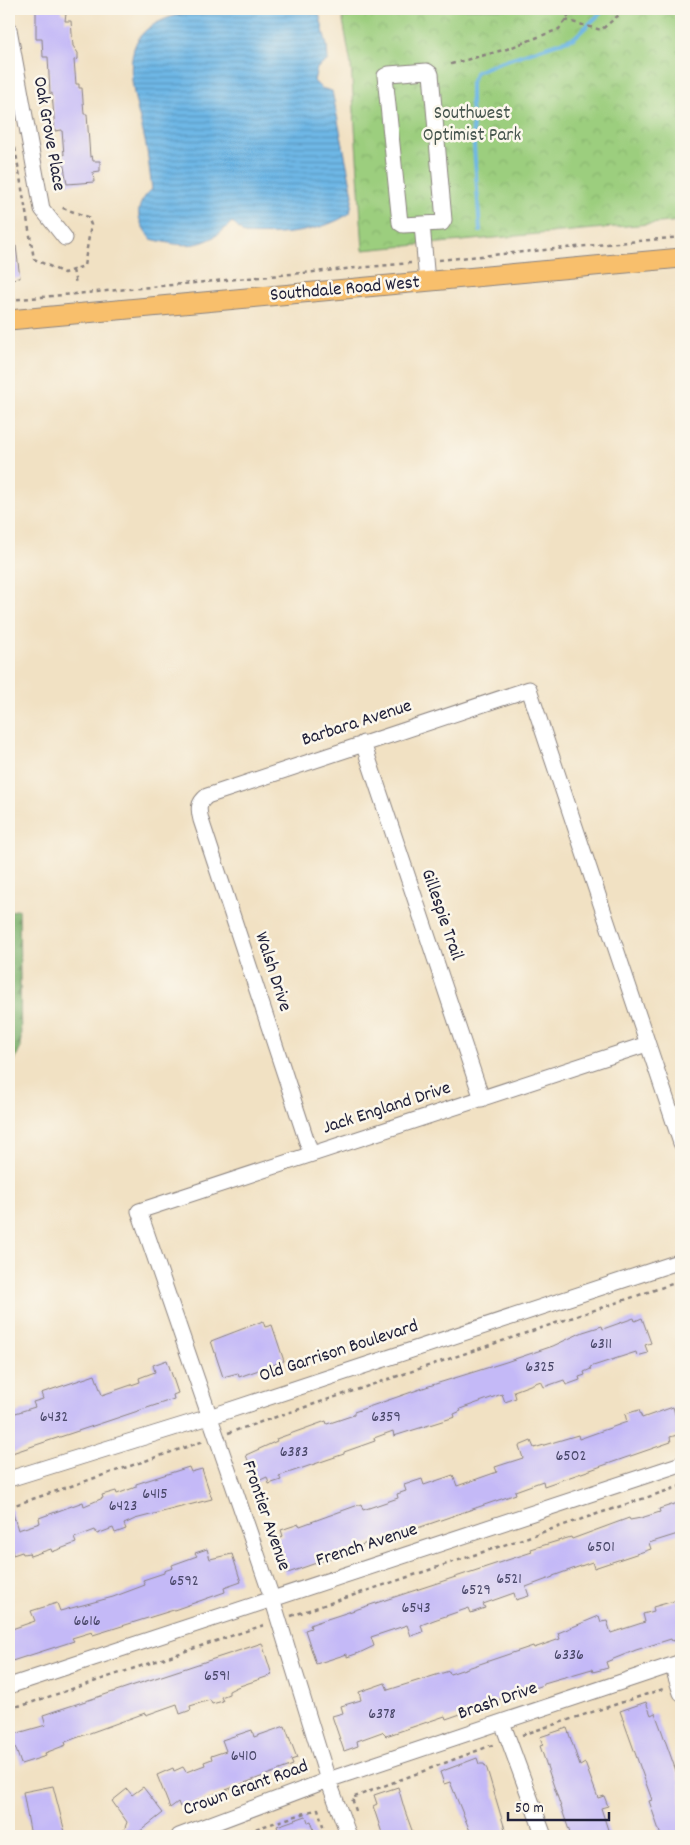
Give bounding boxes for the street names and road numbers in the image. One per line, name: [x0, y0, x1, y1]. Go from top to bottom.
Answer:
street label: Oak Grove Place: [25, 75, 71, 193]
street label: Southdale Road West: [269, 270, 421, 310]
street label: Barbara Avenue: [298, 693, 416, 755]
street label: Gillespie Trail: [413, 866, 469, 965]
street label: Walsh Drive: [246, 929, 298, 1015]
street label: Jack England Drive: [319, 1076, 455, 1142]
street label: Old Garrison Boulevard: [256, 1314, 422, 1390]
street label: Frontier Avenue: [234, 1457, 296, 1575]
street label: French Avenue: [313, 1517, 421, 1575]
street label: Brash Drive: [455, 1676, 541, 1728]
street label: Crown Grant Road: [180, 1754, 312, 1824]

